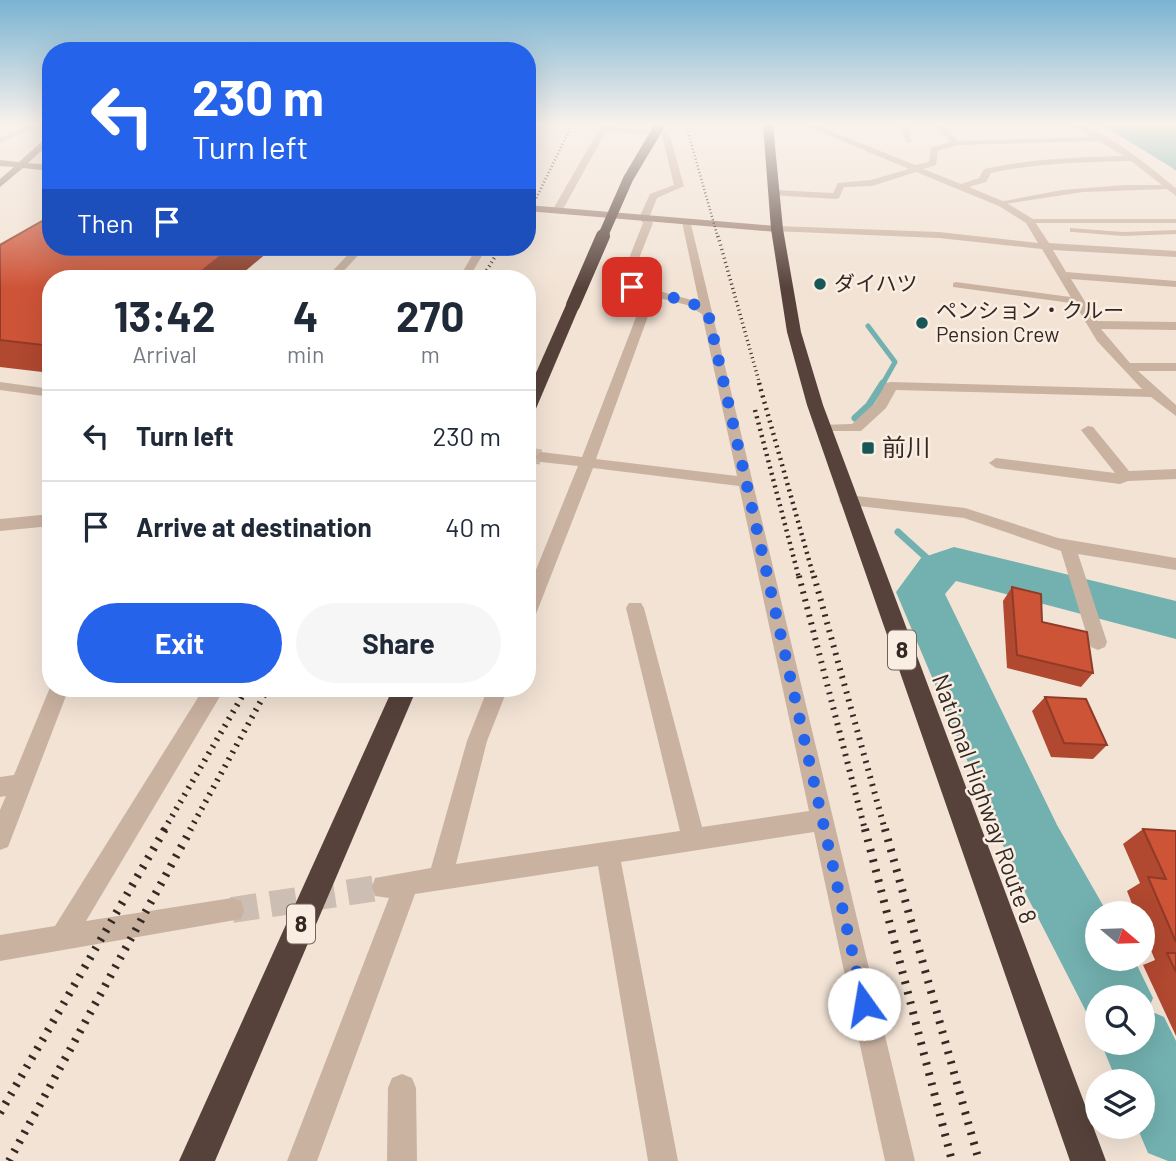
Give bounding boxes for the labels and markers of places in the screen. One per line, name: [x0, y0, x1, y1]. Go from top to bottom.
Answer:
pin: [602, 257, 662, 317]
place label: ダイハツ: [834, 270, 918, 295]
marker: ダイハツ: [812, 276, 828, 292]
place label: ペンション・クルー Pension Crew: [936, 297, 1124, 346]
marker: ペンション・クルー Pension Crew: [914, 315, 930, 331]
place label: 前川: [882, 432, 930, 461]
marker: 前川: [860, 440, 876, 456]

